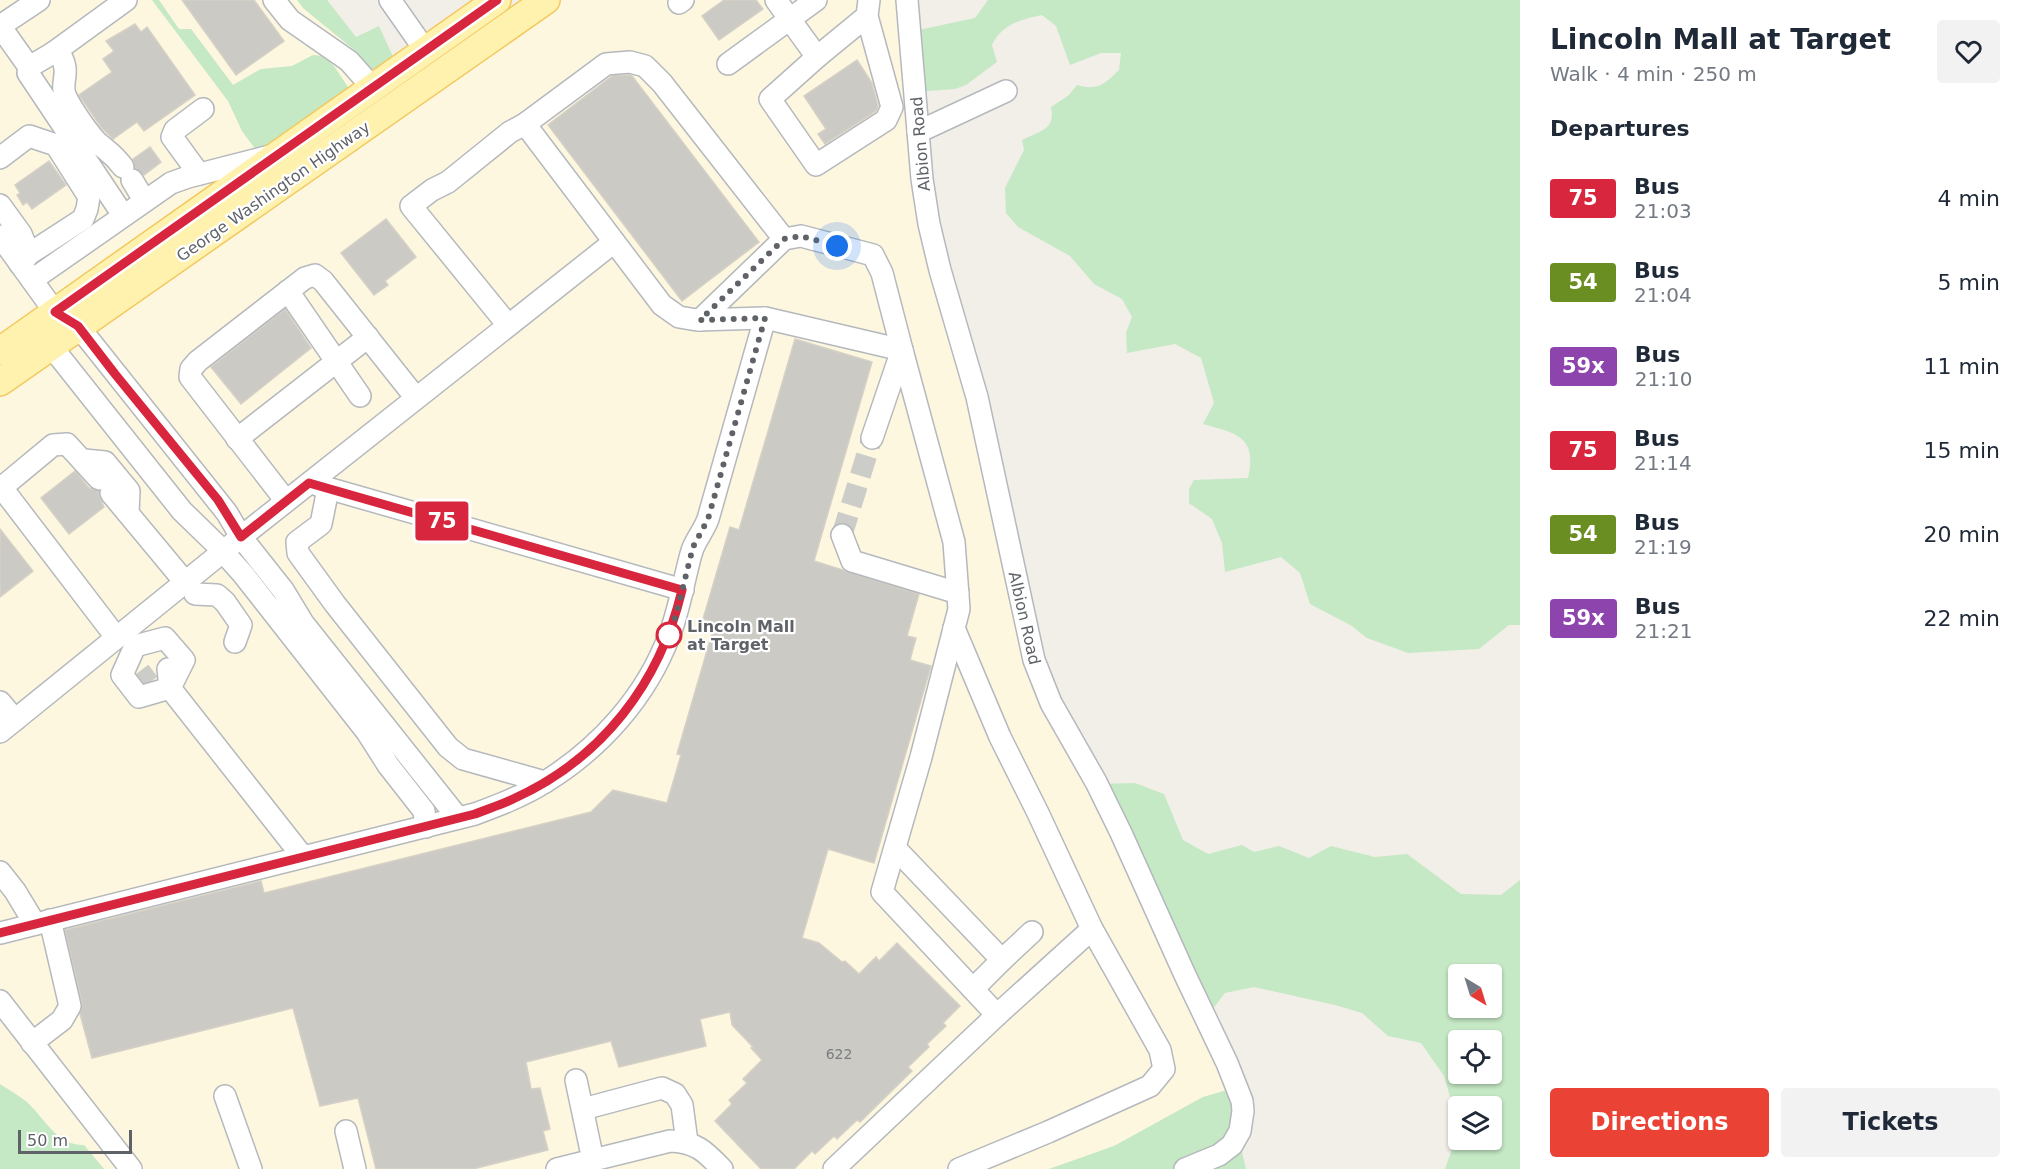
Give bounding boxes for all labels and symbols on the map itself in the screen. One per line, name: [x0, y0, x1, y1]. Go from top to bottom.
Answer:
street label: Albion Road: [907, 96, 934, 192]
street label: George Washington Highway: [173, 117, 374, 266]
your location: [822, 231, 852, 261]
line badge: 75: [415, 502, 469, 540]
street label: Albion Road: [1005, 570, 1044, 667]
place label: Lincoln Mall at Target: [687, 617, 795, 654]
marker: Lincoln Mall at Target: [656, 622, 682, 648]
north arrow: [1448, 964, 1502, 1018]
house number: 622: [826, 1046, 852, 1062]
scale bar: [18, 1127, 132, 1154]

